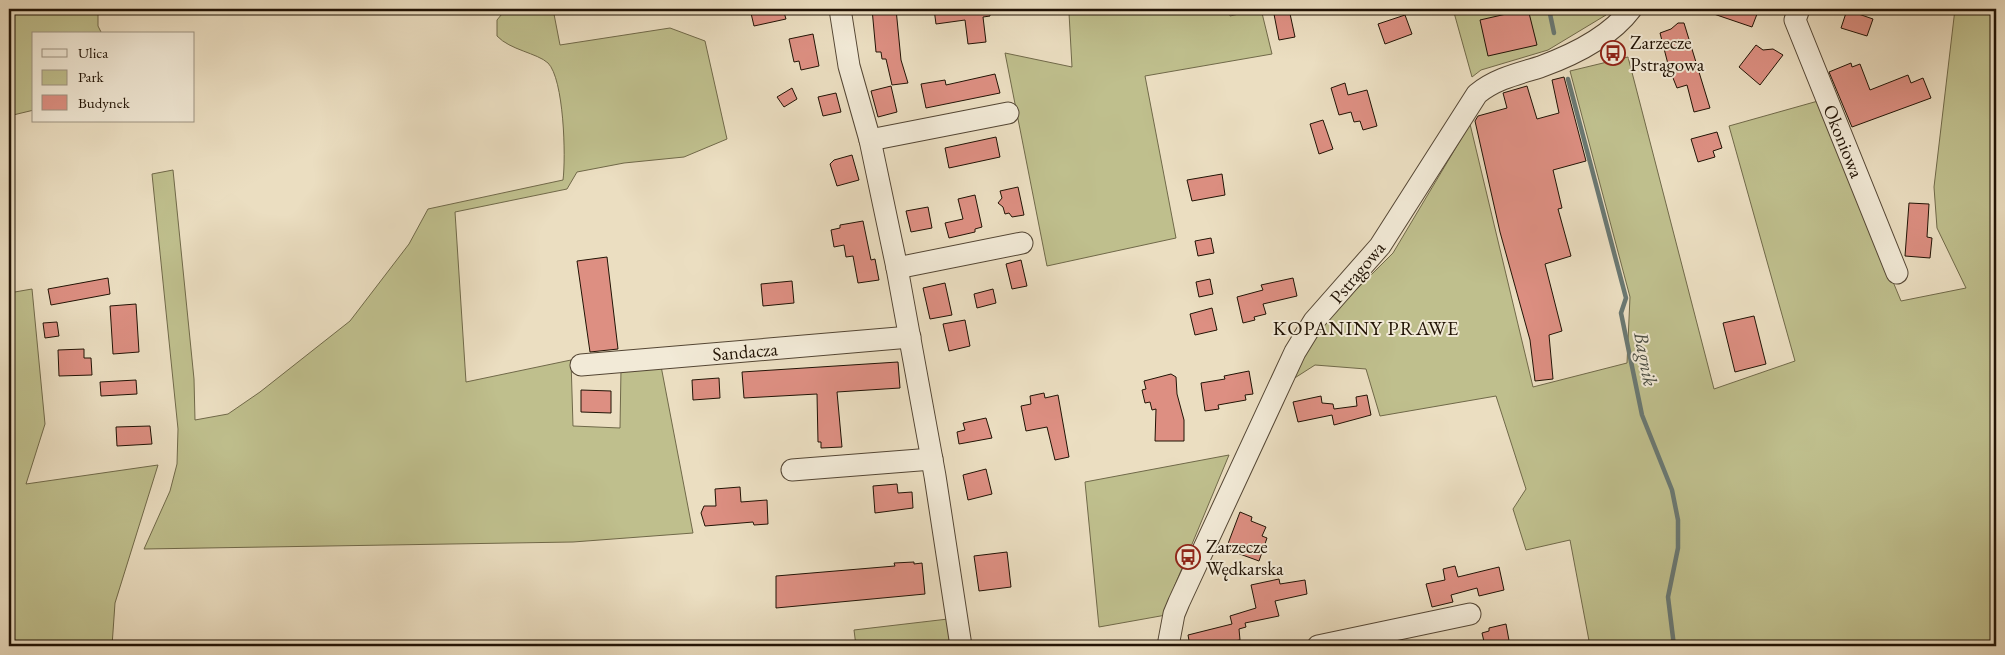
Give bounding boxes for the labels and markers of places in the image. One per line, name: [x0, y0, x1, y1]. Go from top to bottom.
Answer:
place label: Zarzecze Pstrągowa: [1630, 30, 1705, 77]
bus stop icon: Zarzecze Pstrągowa: [1600, 40, 1626, 66]
place label: Zarzecze Wędkarska: [1206, 534, 1284, 581]
bus stop icon: Zarzecze Wędkarska: [1175, 544, 1201, 570]

